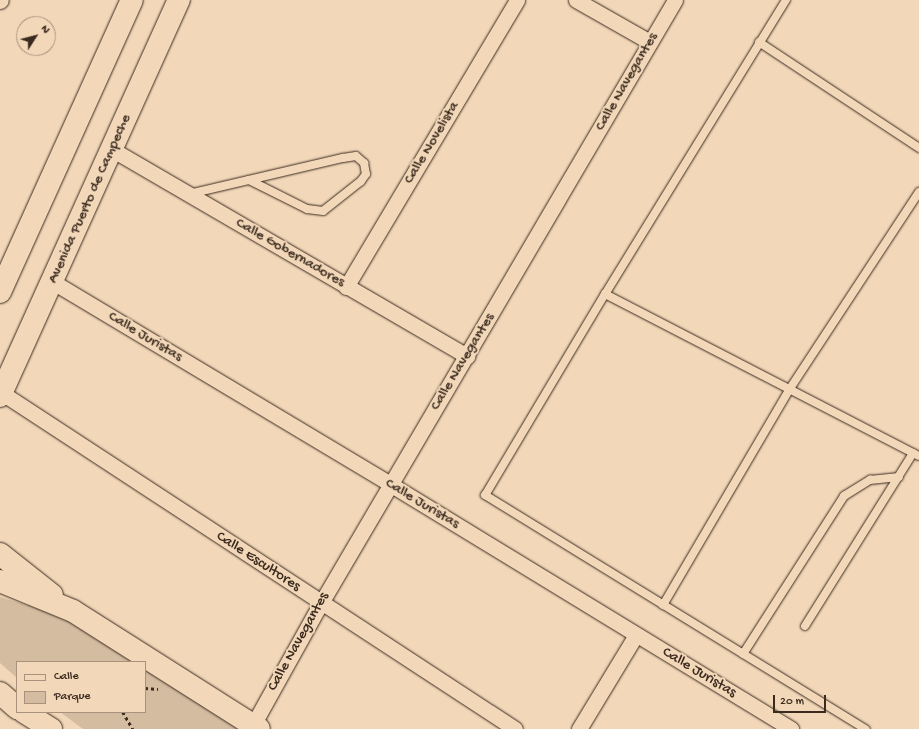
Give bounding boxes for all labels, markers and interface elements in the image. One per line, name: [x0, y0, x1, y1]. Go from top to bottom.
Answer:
north arrow: [16, 16, 56, 56]
text: N: [38, 23, 52, 36]
street label: Calle Navegantes: [592, 30, 662, 134]
street label: Calle Novelista: [400, 99, 464, 187]
street label: Avenida Puerto de Campeche: [45, 112, 135, 286]
street label: Calle Gobernadores: [232, 214, 348, 292]
street label: Calle Juristas: [105, 308, 185, 366]
street label: Calle Navegantes: [427, 310, 499, 414]
street label: Calle Juristas: [382, 475, 462, 533]
street label: Calle Escultores: [212, 528, 304, 596]
street label: Calle Navegantes: [264, 589, 334, 695]
street label: Calle Juristas: [659, 644, 739, 702]
legend: [16, 661, 146, 713]
text: Calle: [54, 670, 79, 684]
scale bar: [775, 687, 828, 713]
text: Parque: [54, 690, 91, 704]
text: 20 m: [780, 695, 804, 709]

